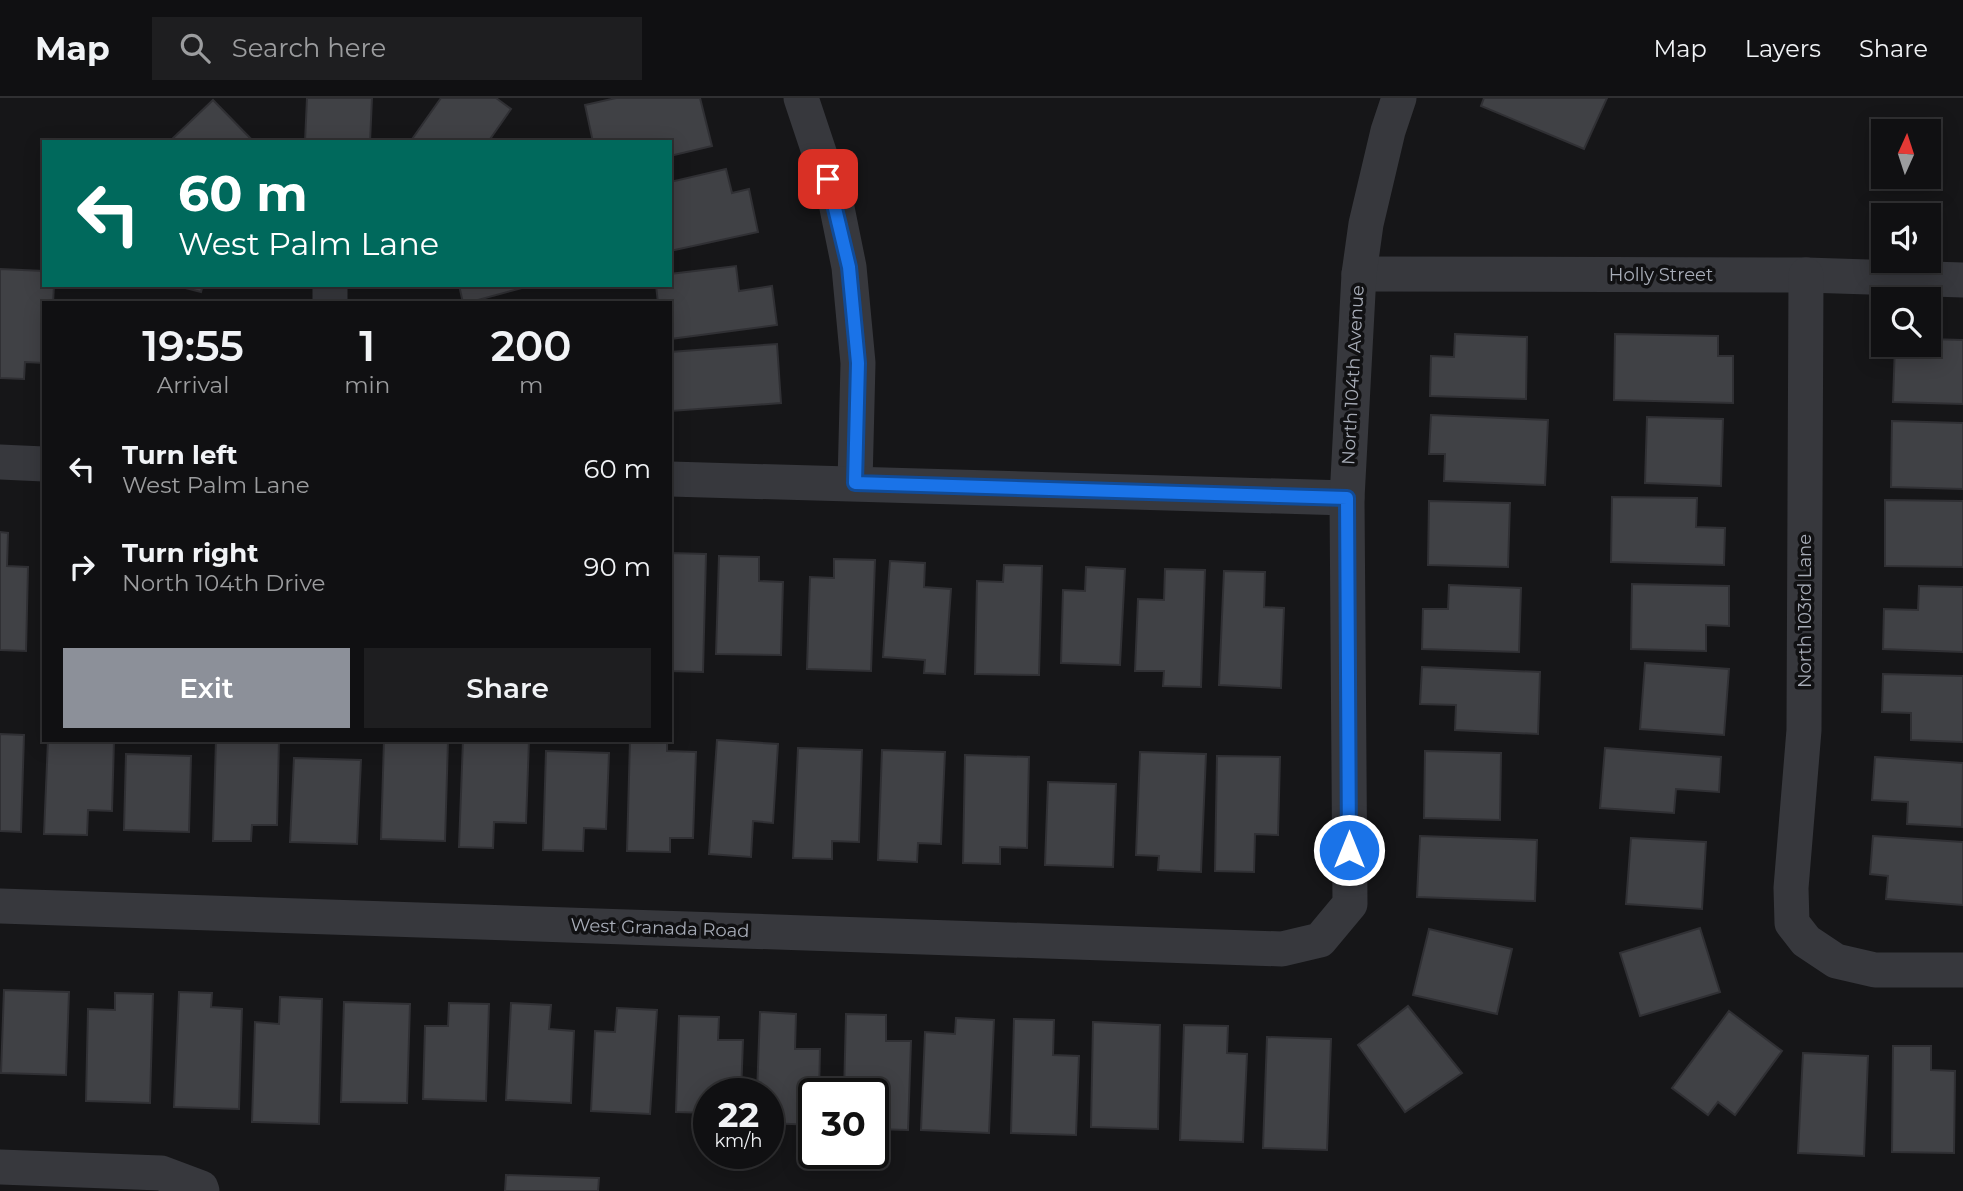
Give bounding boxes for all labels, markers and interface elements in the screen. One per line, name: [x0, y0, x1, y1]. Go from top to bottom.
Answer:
search box: [152, 17, 642, 80]
text: Map: [35, 28, 110, 68]
icon: search: [176, 29, 214, 67]
text: Search here: [232, 32, 386, 64]
text: Map: [1653, 34, 1707, 63]
text: Layers: [1745, 34, 1821, 63]
text: Share: [1859, 34, 1928, 63]
north arrow: [1871, 119, 1941, 189]
map controls: [1871, 119, 1941, 357]
pin: [798, 149, 858, 209]
icon: arrive: [809, 160, 847, 198]
text: 60 m: [178, 164, 308, 223]
icon: left: [63, 168, 154, 259]
button: sound: [1871, 203, 1941, 273]
text: West Palm Lane: [178, 224, 439, 263]
street label: Holly Street: [1609, 264, 1713, 286]
street label: North 104th Avenue: [1337, 284, 1369, 465]
button: search: [1871, 287, 1941, 357]
text: 19:55: [142, 320, 244, 372]
text: 1: [359, 320, 375, 372]
text: 200: [491, 320, 572, 372]
text: Arrival: [157, 371, 229, 399]
text: min: [344, 371, 390, 399]
text: m: [519, 371, 543, 399]
text: Turn left: [122, 439, 238, 471]
icon: left: [63, 450, 101, 488]
text: 60 m: [584, 453, 651, 485]
text: West Palm Lane: [122, 471, 310, 499]
street label: North 103rd Lane: [1794, 534, 1816, 688]
text: Turn right: [122, 537, 258, 569]
icon: right: [63, 548, 101, 586]
text: 90 m: [584, 551, 651, 583]
text: North 104th Drive: [122, 569, 326, 597]
button: Exit: [63, 648, 350, 728]
button: Share: [364, 648, 651, 728]
position arrow: [1312, 813, 1386, 887]
street label: West Granada Road: [570, 914, 750, 942]
speed limit sign: 30: [798, 1078, 889, 1169]
text: 22: [718, 1093, 759, 1136]
text: km/h: [714, 1130, 763, 1152]

